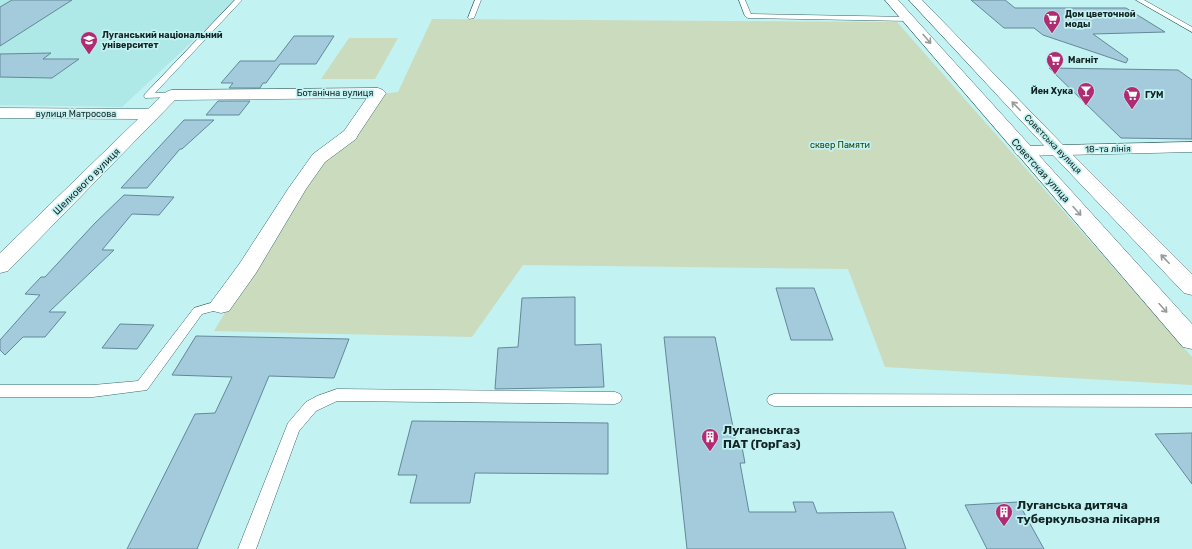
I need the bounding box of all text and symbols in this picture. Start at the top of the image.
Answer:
supermarket icon: Дом цветочной моды [1042,9,1062,34]
place label: Дом цветочной моды [1065,9,1136,29]
school or university icon: Луганський національний університет [79,30,99,55]
place label: Луганський національний університет [102,30,223,50]
one-way arrow [922,34,931,44]
supermarket icon: Магніт [1045,50,1065,75]
place label: Магніт [1068,55,1098,65]
bar icon: Йен Хука [1076,81,1096,106]
place label: Йен Хука [1031,85,1073,96]
supermarket icon: ГУМ [1122,85,1142,110]
street label: Ботанічна вулиця [297,88,373,98]
place label: ГУМ [1145,90,1163,100]
one-way arrow [1011,101,1020,111]
street label: вулиця Матросова [36,109,116,119]
street label: Совєтська вулиця [1022,112,1084,176]
street label: Советская улица [1008,136,1072,205]
park label: сквер Памяти [810,140,870,150]
street label: 18-та лінія [1085,144,1131,154]
street label: Шелкового вулиця [51,146,123,218]
one-way arrow [1072,205,1081,216]
one-way arrow [1160,254,1170,264]
one-way arrow [1159,302,1168,313]
place label: Луганськгаз ПАТ (ГорГаз) [723,423,801,451]
building icon: Луганськгаз ПАТ (ГорГаз) [700,427,720,452]
place label: Луганська дитяча туберкульозна лікарня [1017,498,1160,526]
building icon: Луганська дитяча туберкульозна лікарня [994,502,1014,527]

